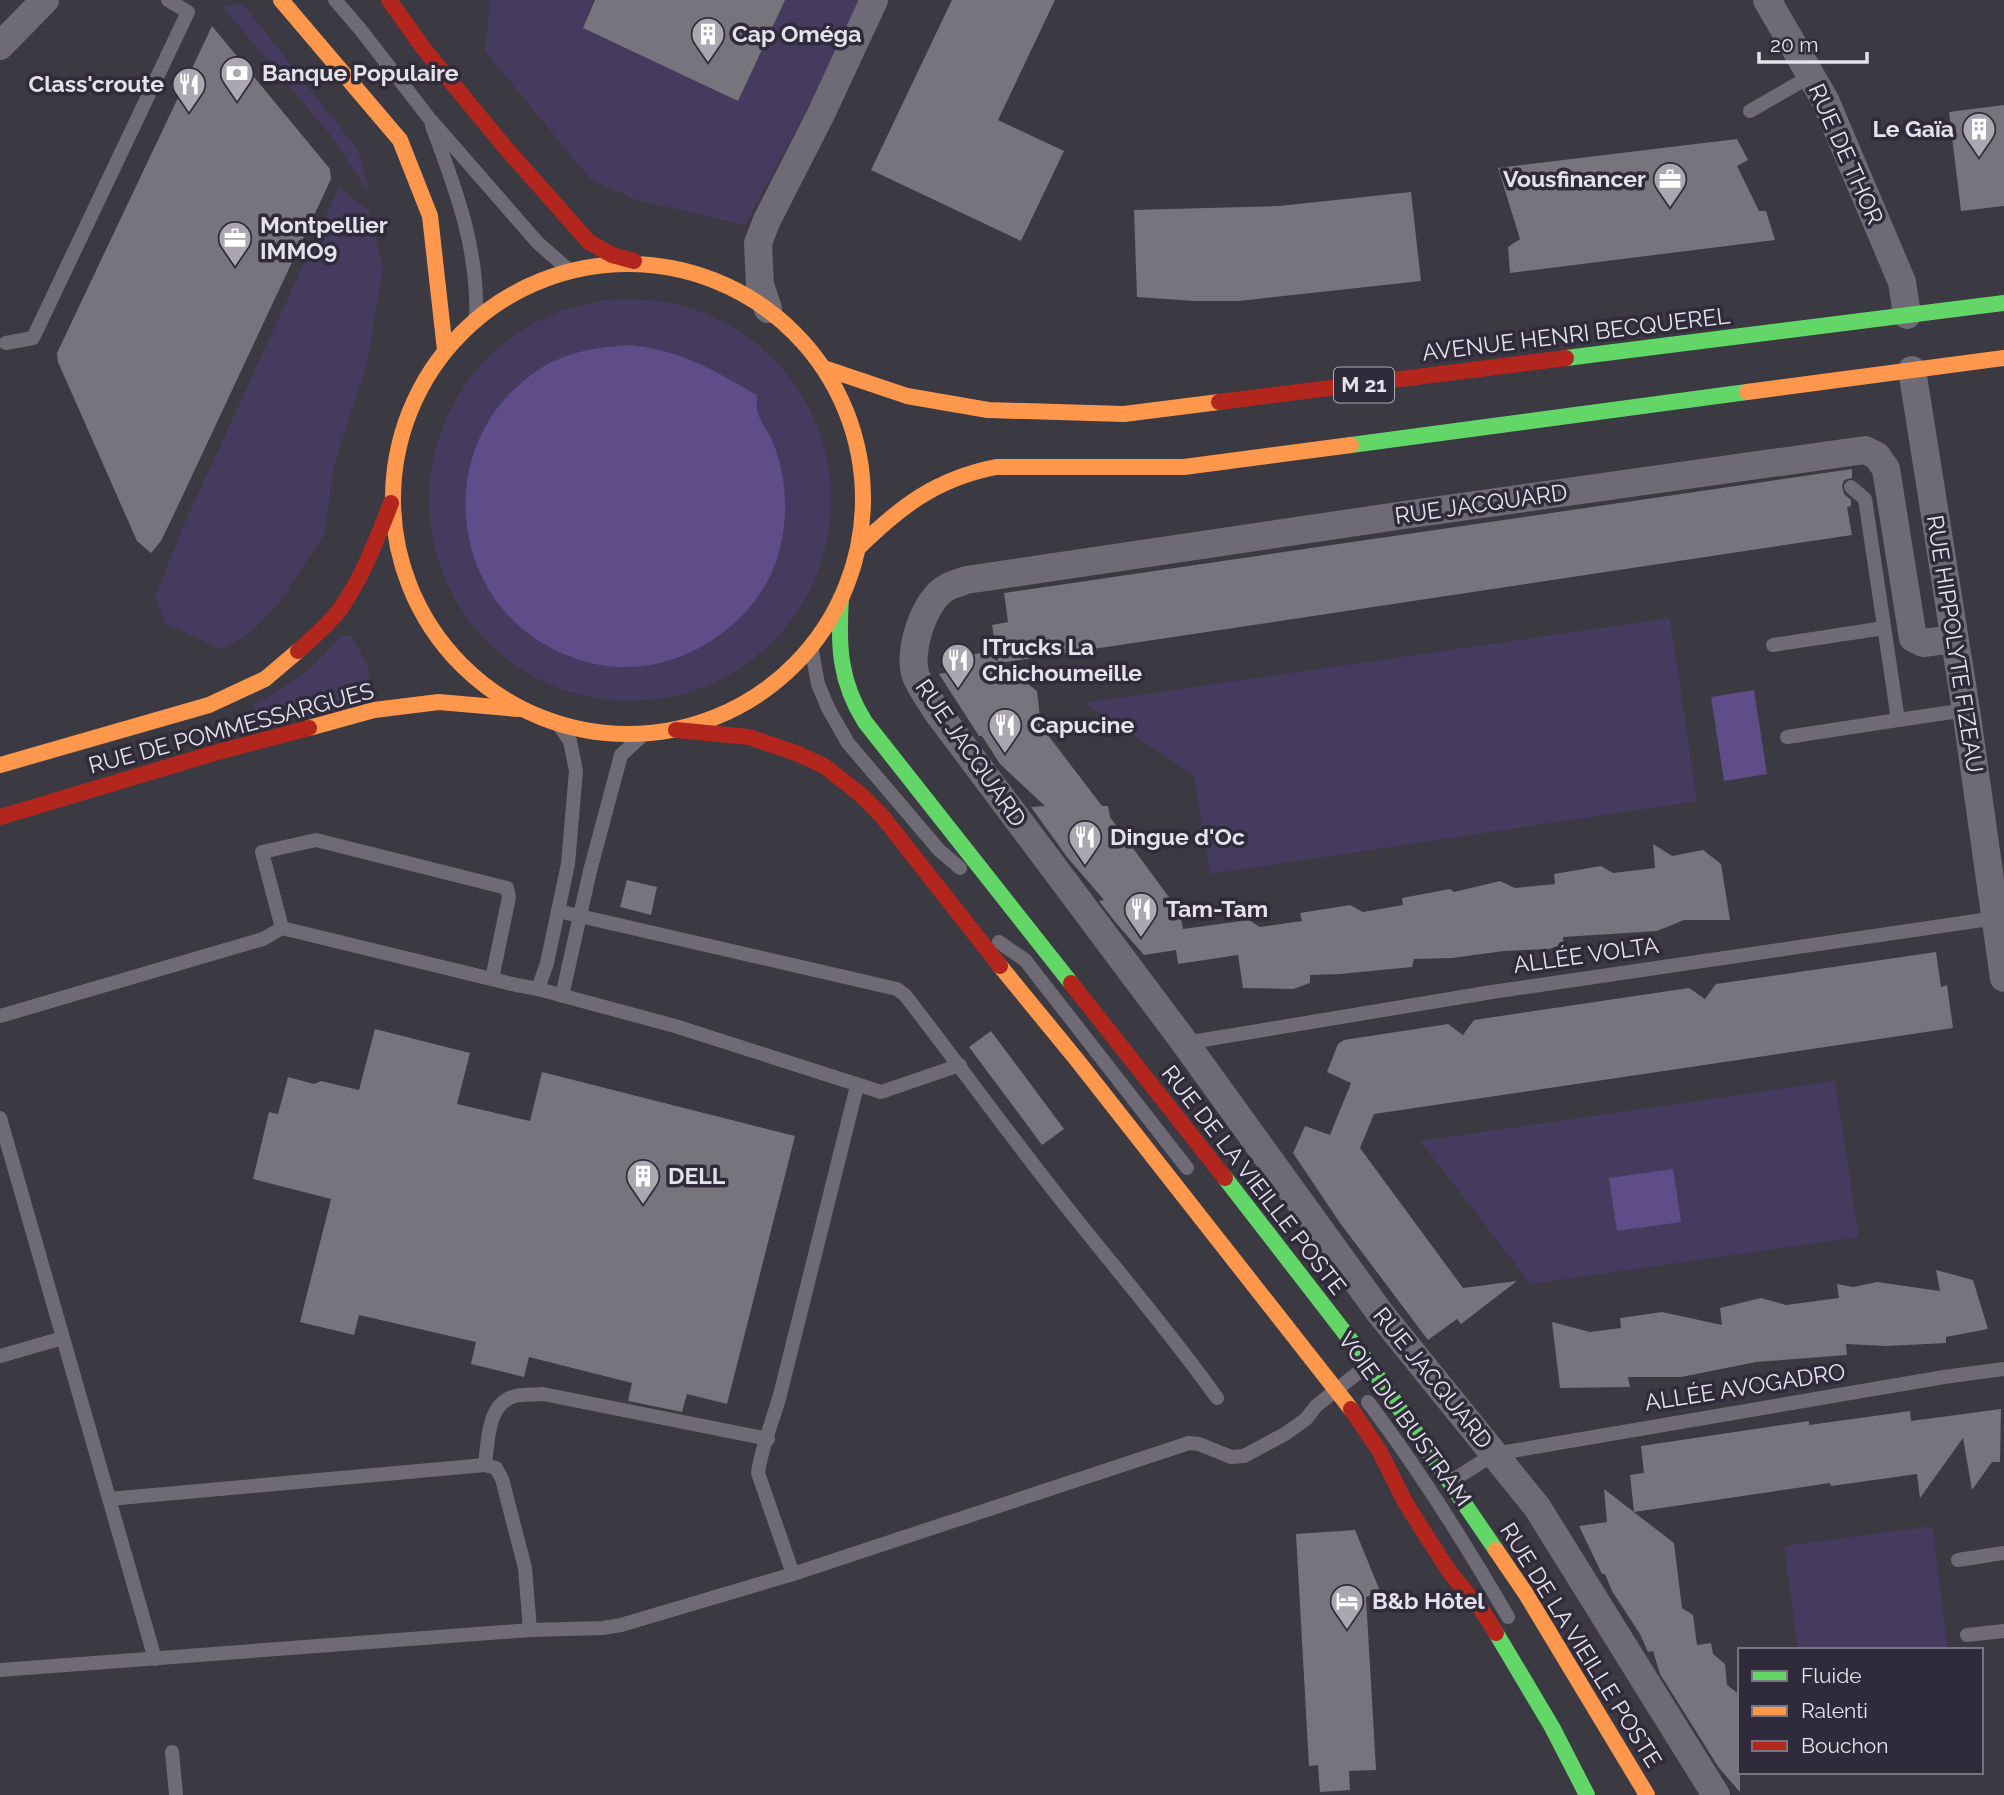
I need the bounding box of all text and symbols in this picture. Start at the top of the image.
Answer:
building icon: Cap Oméga [689,15,727,64]
place label: Cap Oméga [732,20,861,47]
scale bar [1759,21,1868,65]
text: 20 m [1770,32,1818,57]
bank icon: Banque Populaire [218,54,256,103]
place label: Banque Populaire [262,59,459,86]
restaurant icon: Class'croute [170,65,208,114]
place label: Class'croute [28,70,164,97]
street label: RUE DE THOR [1803,79,1890,228]
building icon: Le Gaïa [1960,110,1998,159]
place label: Le Gaïa [1872,115,1954,142]
office icon: Vousfinancer [1651,160,1689,209]
place label: Vousfinancer [1503,165,1646,192]
place label: Montpellier IMMO9 [260,211,388,264]
office icon: Montpellier IMMO9 [216,219,254,268]
street label: AVENUE HENRI BECQUEREL [1421,301,1732,366]
road number: M 21 [1334,368,1394,402]
street label: RUE JACQUARD [1393,478,1569,529]
street label: RUE HIPPOLYTE FIZEAU [1922,513,1989,775]
place label: ITrucks La Chichoumeille [982,633,1142,686]
restaurant icon: ITrucks La Chichoumeille [939,641,977,690]
street label: RUE JACQUARD [911,674,1032,832]
street label: RUE DE POMMESSARGUES [85,676,377,779]
restaurant icon: Capucine [986,706,1024,755]
place label: Capucine [1030,711,1135,738]
restaurant icon: Dingue d'Oc [1066,818,1104,867]
place label: Dingue d'Oc [1110,823,1245,850]
restaurant icon: Tam-Tam [1122,890,1160,939]
place label: Tam-Tam [1166,895,1268,922]
street label: ALLÉE VOLTA [1511,931,1661,978]
street label: RUE DE LA VIEILLE POSTE [1157,1060,1352,1300]
building icon: DELL [624,1157,662,1206]
place label: DELL [668,1162,726,1189]
street label: RUE JACQUARD [1368,1302,1499,1454]
street label: VOIE DU BUSTRAM [1333,1326,1478,1511]
street label: ALLÉE AVOGADRO [1643,1357,1847,1416]
street label: RUE DE LA VIEILLE POSTE [1495,1518,1668,1772]
hotel icon: B&b Hôtel [1328,1582,1366,1631]
place label: B&b Hôtel [1372,1587,1485,1614]
legend [1738,1648,1983,1774]
text: Fluide [1801,1663,1862,1688]
text: Ralenti [1801,1698,1868,1723]
text: Bouchon [1801,1733,1888,1758]

